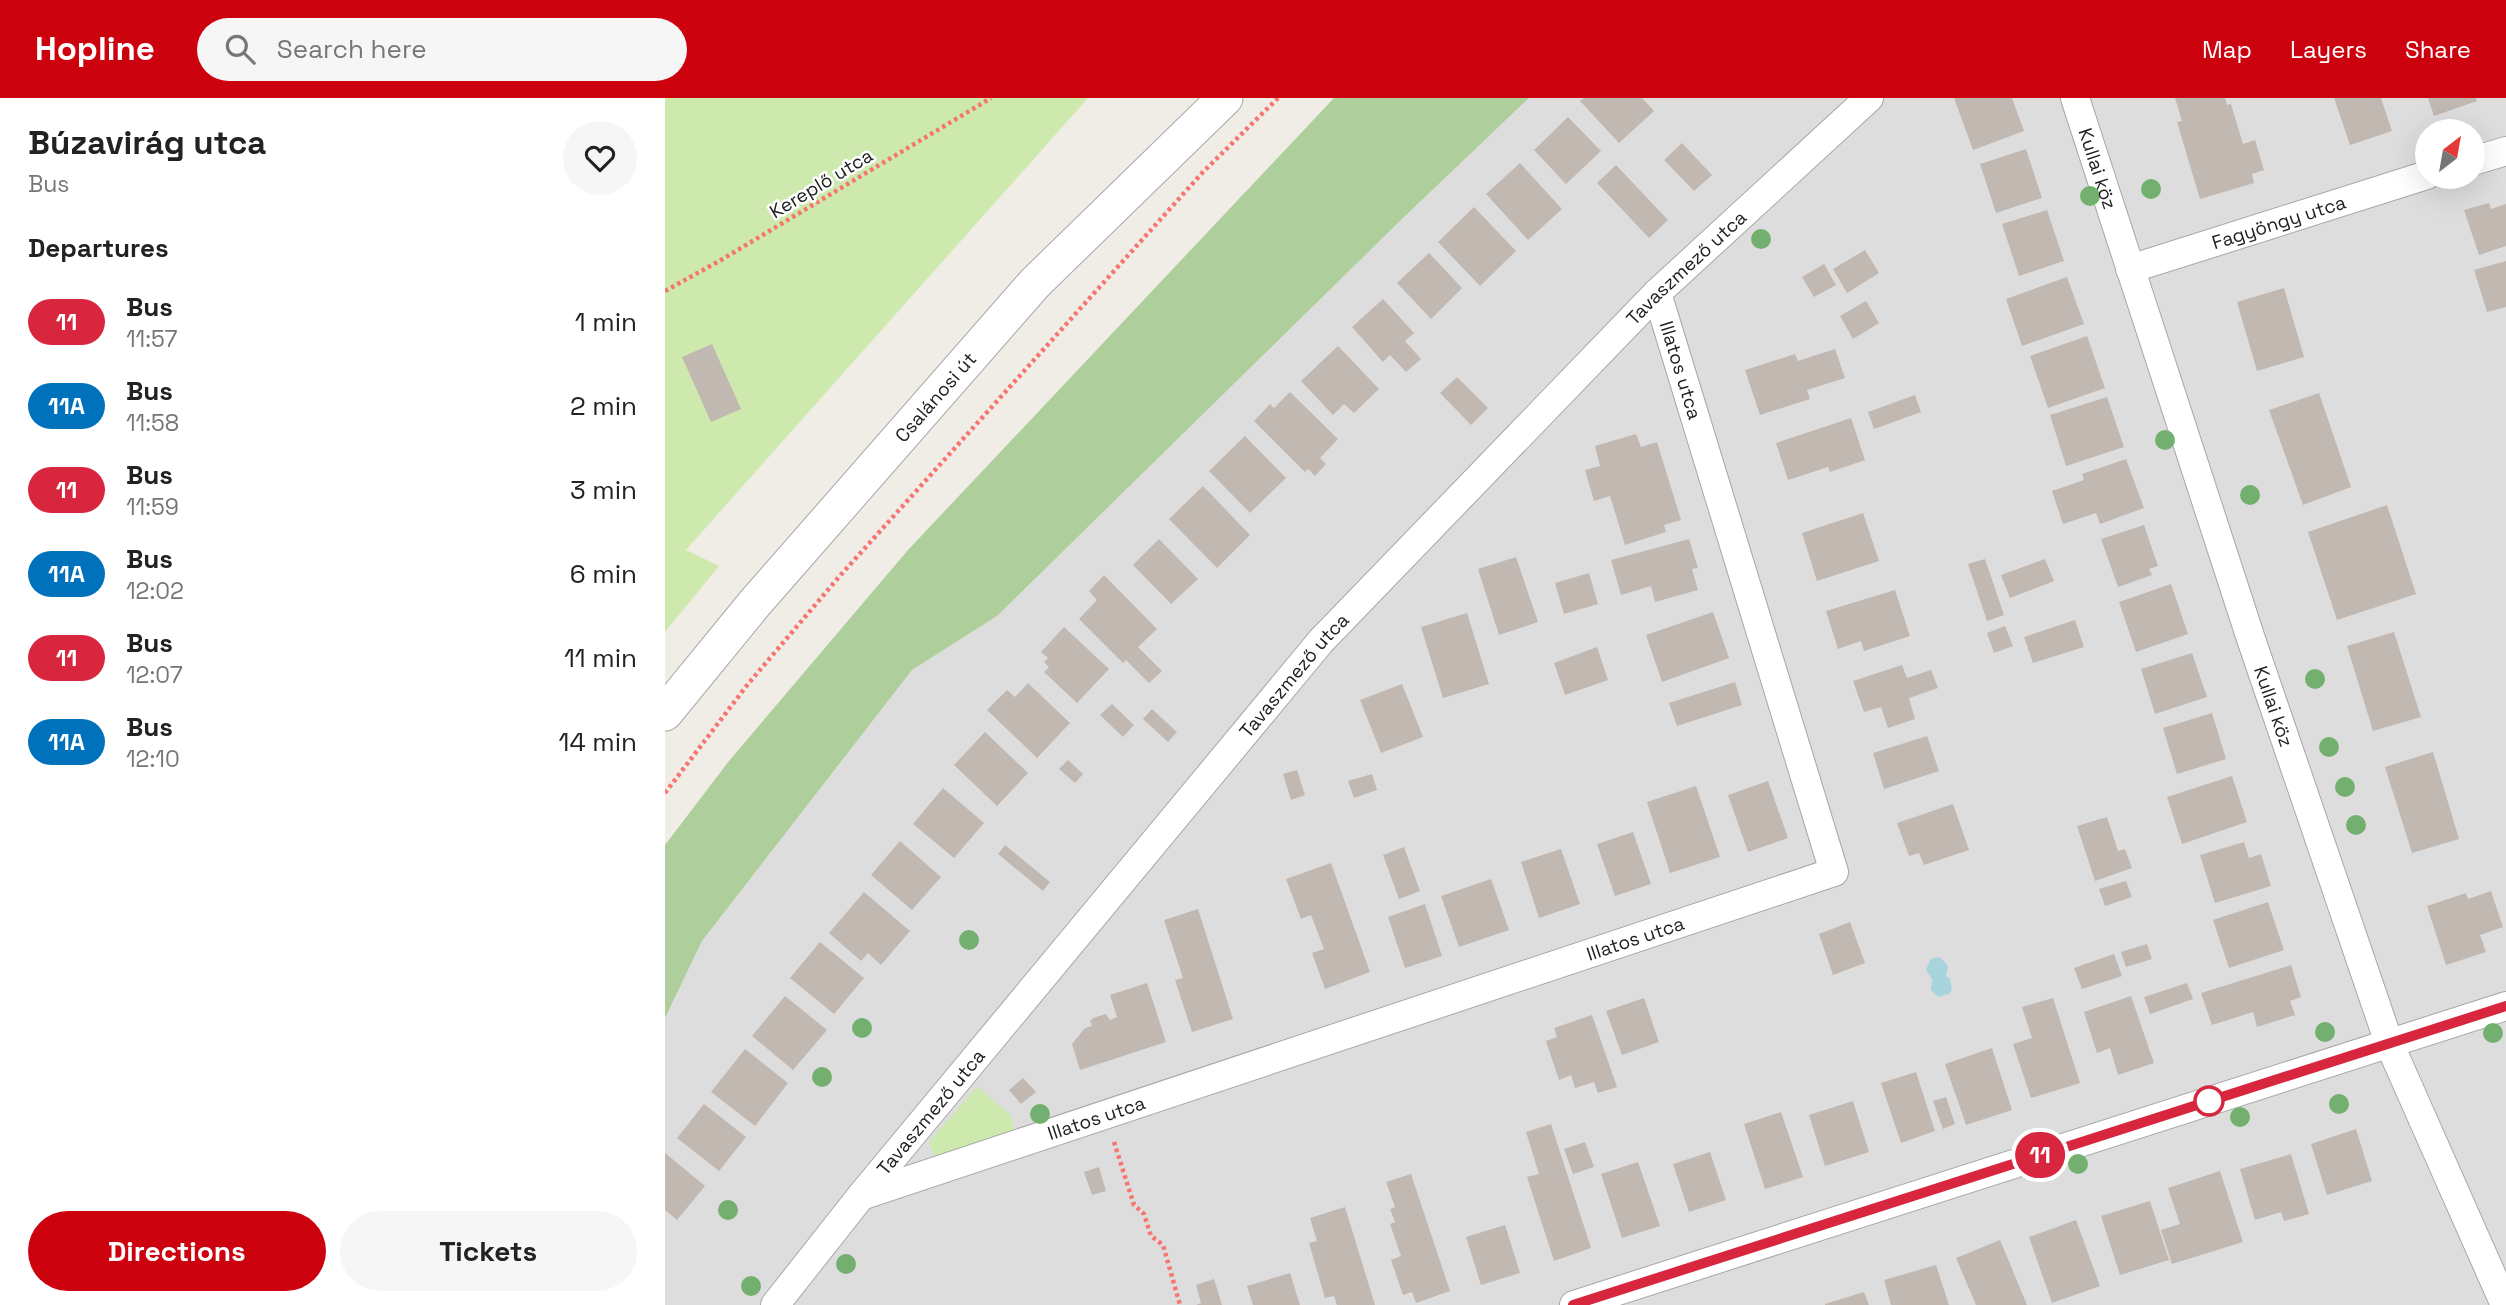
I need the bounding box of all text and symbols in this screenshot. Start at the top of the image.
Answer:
search box [197,18,687,81]
text: Hopline [35,28,155,70]
icon: search [221,30,259,68]
text: Search here [277,32,427,66]
text: Map [2202,34,2252,65]
text: Layers [2290,34,2367,65]
text: Share [2405,34,2471,65]
north arrow [2415,119,2485,189]
map controls [2415,119,2485,189]
button: heart [563,121,637,195]
text: Búzavirág utca [28,122,266,164]
street label: Kullai köz [2073,125,2122,212]
street label: Kereplő utca [765,143,878,224]
text: Bus [28,169,69,199]
street label: Fagyöngy utca [2209,189,2349,255]
street label: Tavaszmező utca [1621,205,1752,331]
text: Departures [28,231,169,265]
text: Bus [126,290,173,324]
text: 1 min [575,305,637,339]
text: 11 [56,306,77,337]
street label: Illatos utca [1654,318,1707,422]
text: 11:57 [126,324,178,354]
street label: Csalánosi út [889,347,982,448]
text: Bus [126,374,173,408]
text: 2 min [570,389,637,423]
text: 11A [48,390,85,421]
text: 11:58 [126,408,179,438]
text: Bus [126,458,173,492]
text: 3 min [570,473,637,507]
text: 11 [56,474,77,505]
text: 11:59 [126,492,179,522]
text: Bus [126,542,173,576]
text: 6 min [570,557,637,591]
text: 11A [48,558,85,589]
text: 12:02 [126,576,184,606]
street label: Tavaszmező utca [1234,608,1354,743]
text: Bus [126,626,173,660]
text: 11 min [564,641,637,675]
text: 11 [56,642,77,673]
text: 12:07 [126,660,183,690]
street label: Kullai köz [2248,663,2299,750]
text: Bus [126,710,173,744]
text: 14 min [559,725,637,759]
text: 11A [48,726,85,757]
text: 12:10 [126,744,180,774]
street label: Illatos utca [1583,911,1688,967]
street label: Tavaszmező utca [871,1044,991,1180]
unlabelled marker [2194,1086,2224,1116]
street label: Illatos utca [1044,1090,1149,1146]
line badge: 11 [2009,1132,2071,1178]
text: 11 [2029,1139,2051,1170]
button: Directions [28,1211,326,1291]
button: Tickets [340,1211,637,1291]

